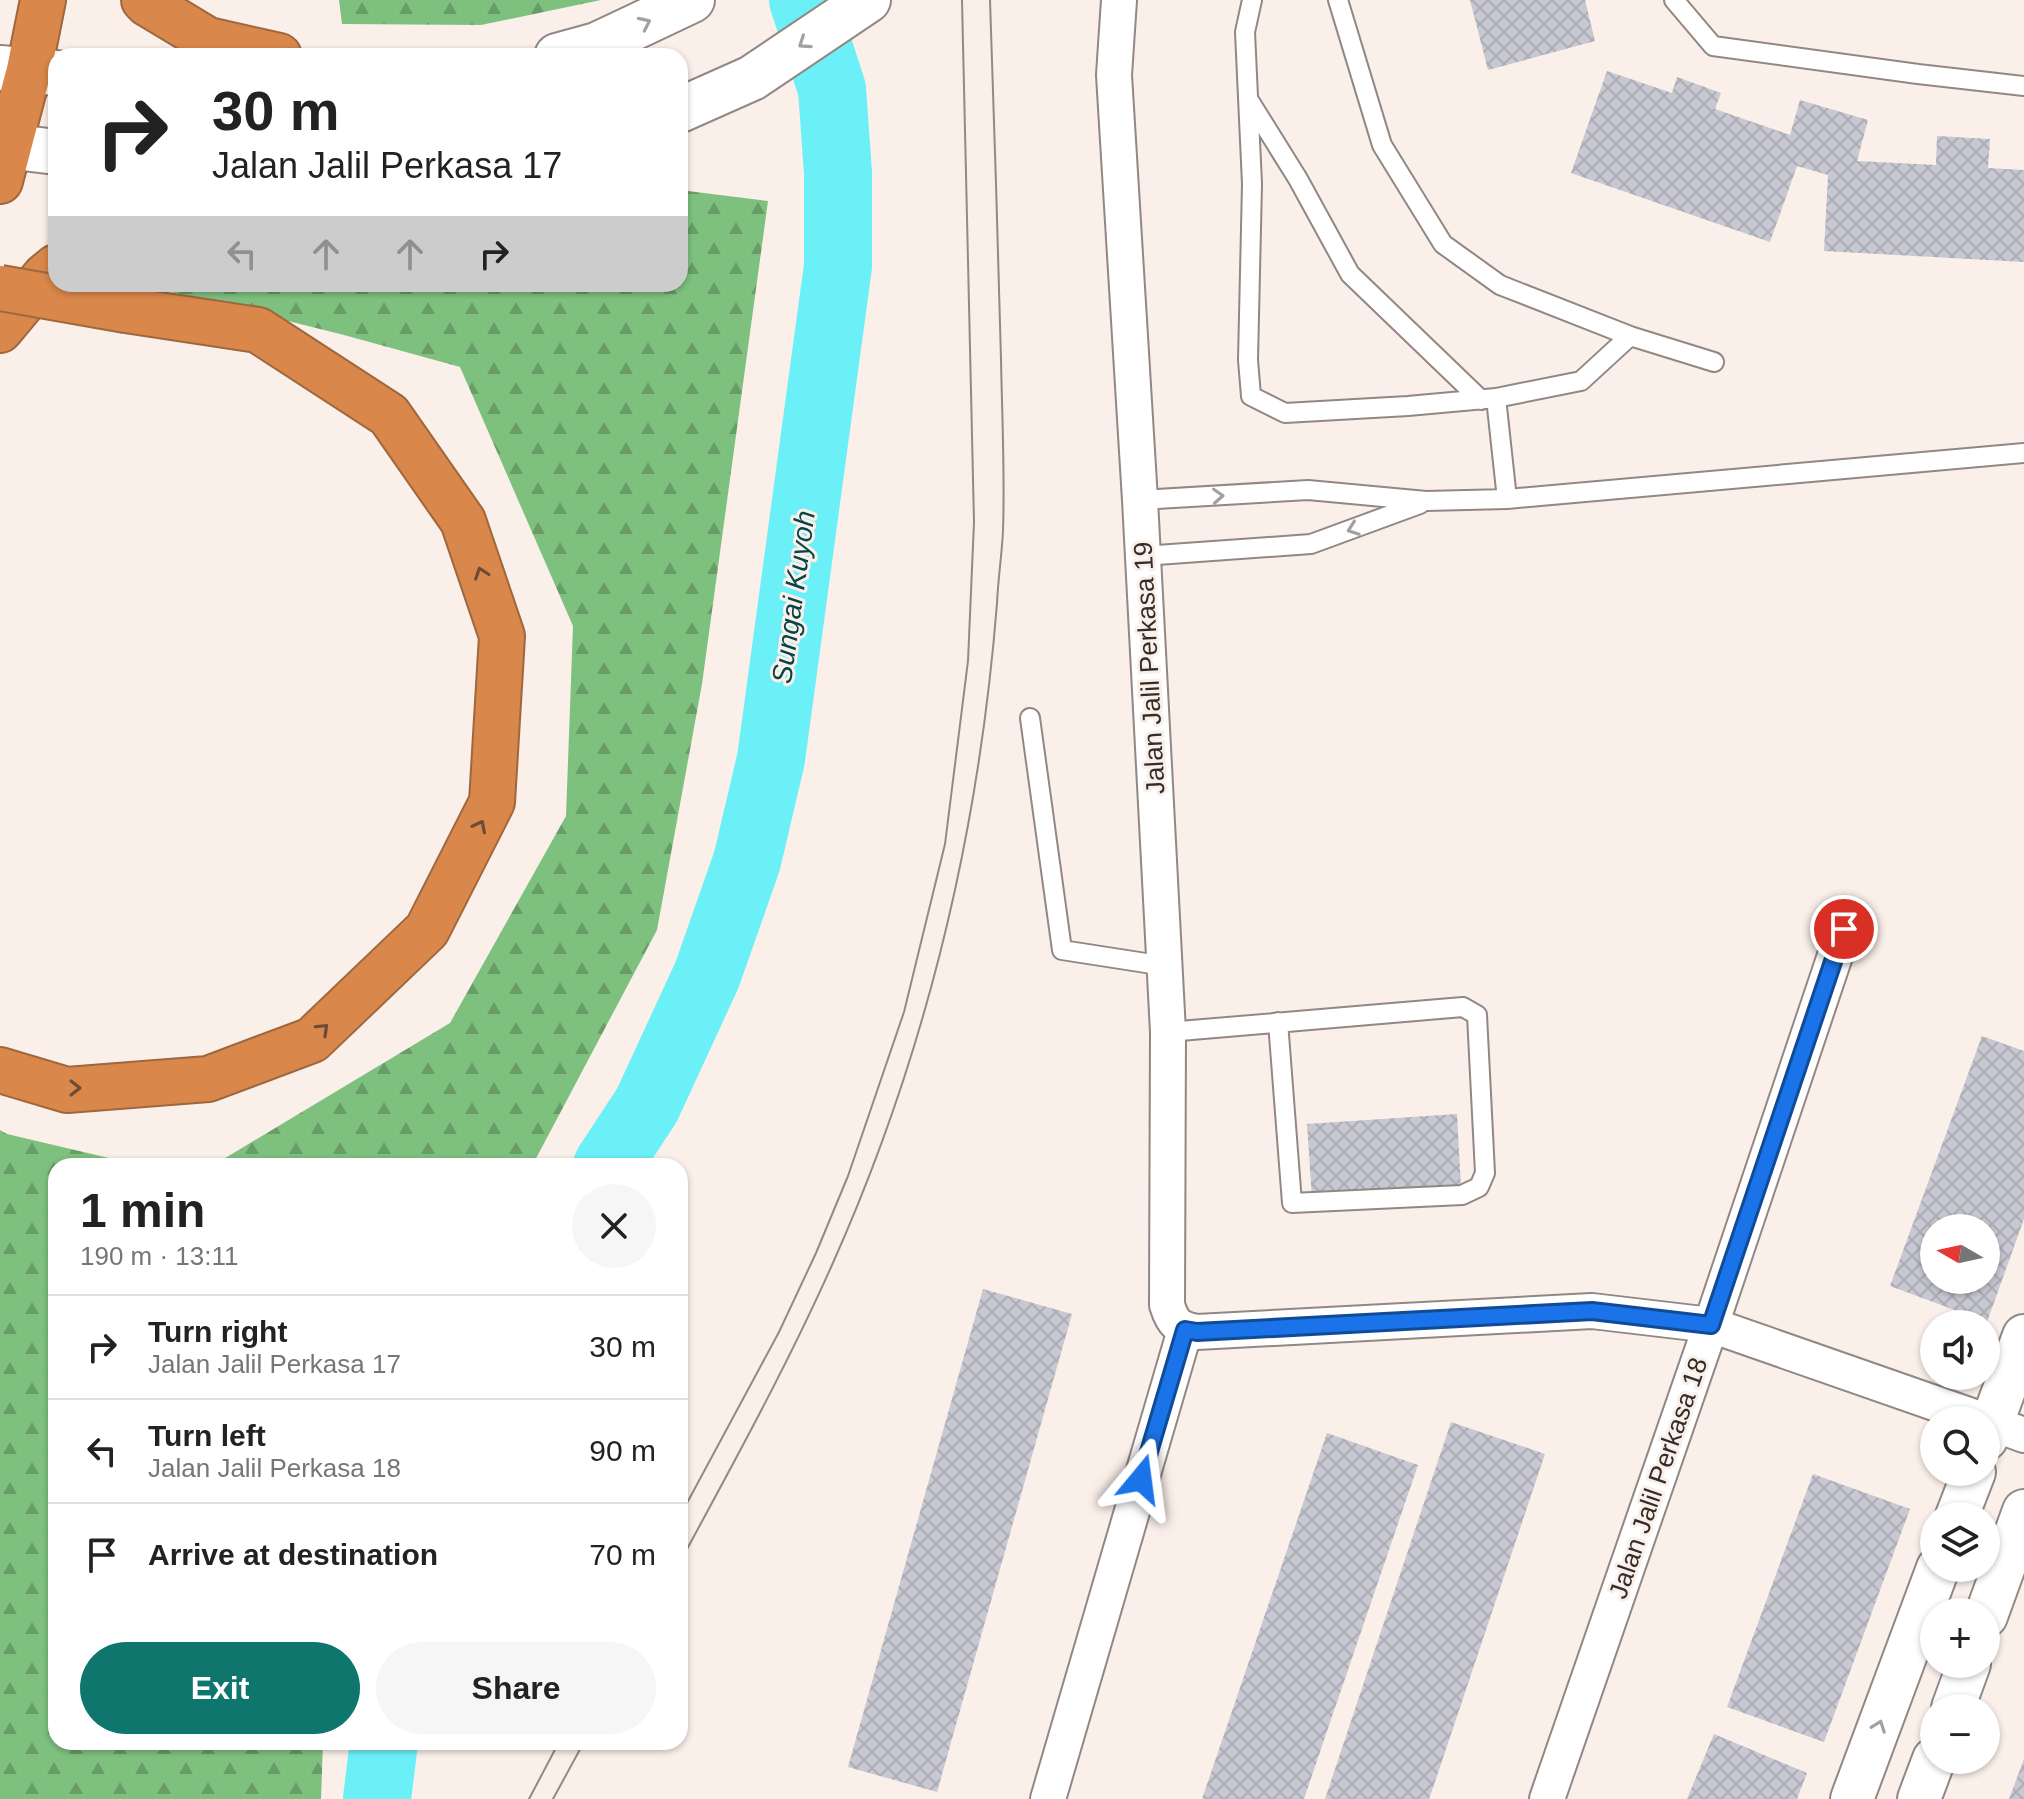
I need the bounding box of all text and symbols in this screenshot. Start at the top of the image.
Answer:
one-way arrow [636,17,651,33]
one-way arrow [798,34,812,49]
text: 30 m [212,79,340,142]
icon: right [80,80,184,184]
text: Jalan Jalil Perkasa 17 [212,145,562,186]
icon: left [220,232,264,276]
icon: ahead [304,232,348,276]
icon: ahead [388,232,432,276]
icon: right [472,232,516,276]
one-way arrow [1212,487,1225,504]
water label: Sungai Kuyoh [766,509,821,686]
one-way arrow [1347,519,1361,536]
street label: Jalan Jalil Perkasa 19 [1127,541,1171,795]
one-way arrow [474,567,490,581]
one-way arrow [470,820,485,835]
pin [1810,895,1878,963]
icon: arrive [1822,907,1866,951]
one-way arrow [314,1024,328,1039]
one-way arrow [69,1079,82,1097]
text: 1 min [80,1184,205,1237]
button: close [572,1184,656,1268]
north arrow [1920,1214,2000,1294]
map controls [1920,1214,2000,1774]
text: 190 m · 13:11 [80,1241,239,1271]
button: sound [1920,1310,2000,1390]
text: Turn right [148,1315,287,1348]
icon: right [80,1325,124,1369]
text: 30 m [589,1330,656,1363]
text: Jalan Jalil Perkasa 17 [148,1349,401,1379]
street label: Jalan Jalil Perkasa 18 [1603,1354,1713,1602]
button: search [1920,1406,2000,1486]
text: Turn left [148,1419,266,1452]
icon: left [80,1429,124,1473]
text: 90 m [589,1434,656,1467]
position arrow [1099,1437,1183,1521]
text: Jalan Jalil Perkasa 18 [148,1453,401,1483]
button: layers [1920,1502,2000,1582]
icon: arrive [80,1533,124,1577]
text: Arrive at destination [148,1538,438,1571]
text: 70 m [589,1538,656,1571]
button: + [1920,1598,2000,1678]
button: Exit [80,1642,360,1734]
button: Share [376,1642,656,1734]
button: − [1920,1694,2000,1774]
one-way arrow [1869,1720,1886,1734]

